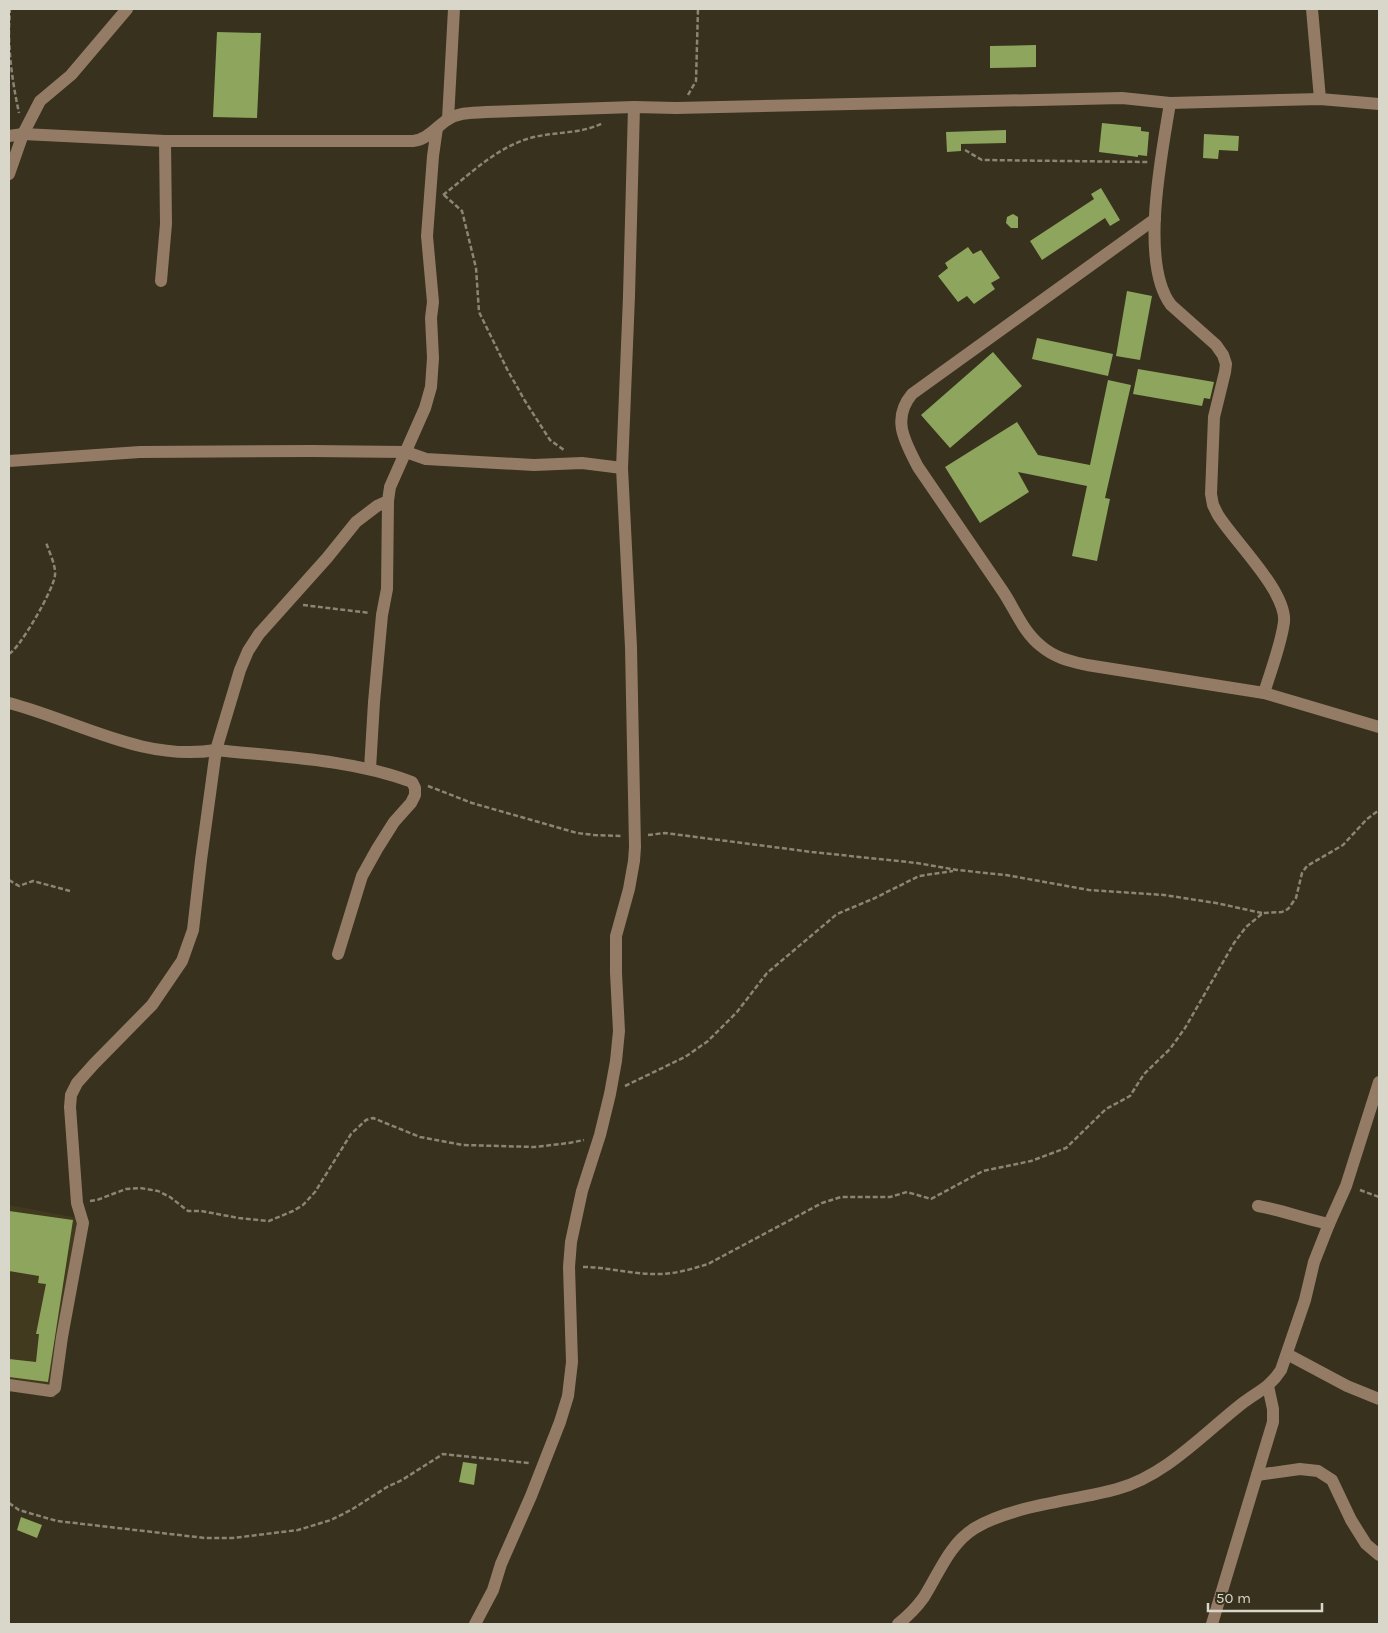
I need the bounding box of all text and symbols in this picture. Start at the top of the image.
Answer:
scale bar [1208,1580,1322,1612]
text: 50 m [1216,1589,1251,1607]

